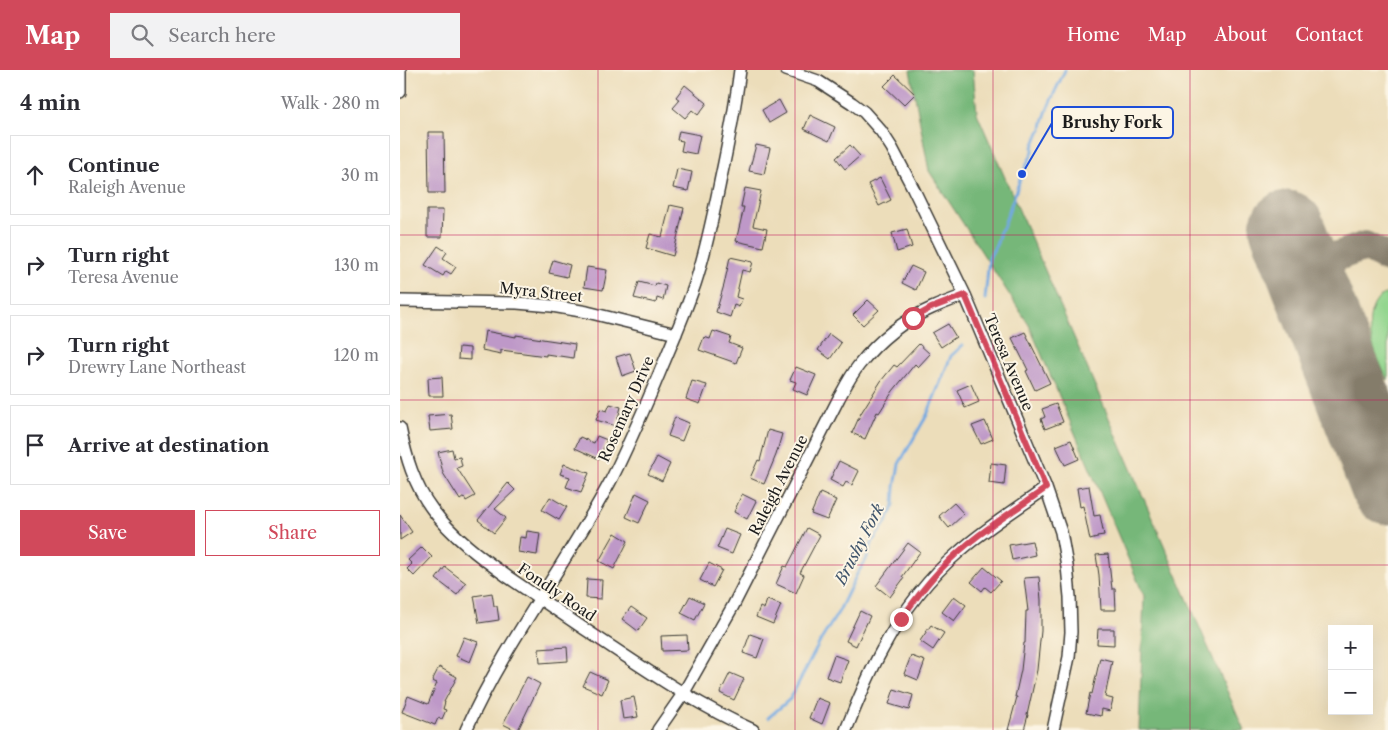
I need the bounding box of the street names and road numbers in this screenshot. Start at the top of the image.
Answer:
street label: Myra Street [498,278,584,306]
street label: Teresa Avenue [980,311,1038,413]
street label: Rosemary Drive [594,353,658,465]
street label: Raleigh Avenue [744,432,812,538]
street label: Fondly Road [514,559,600,625]

